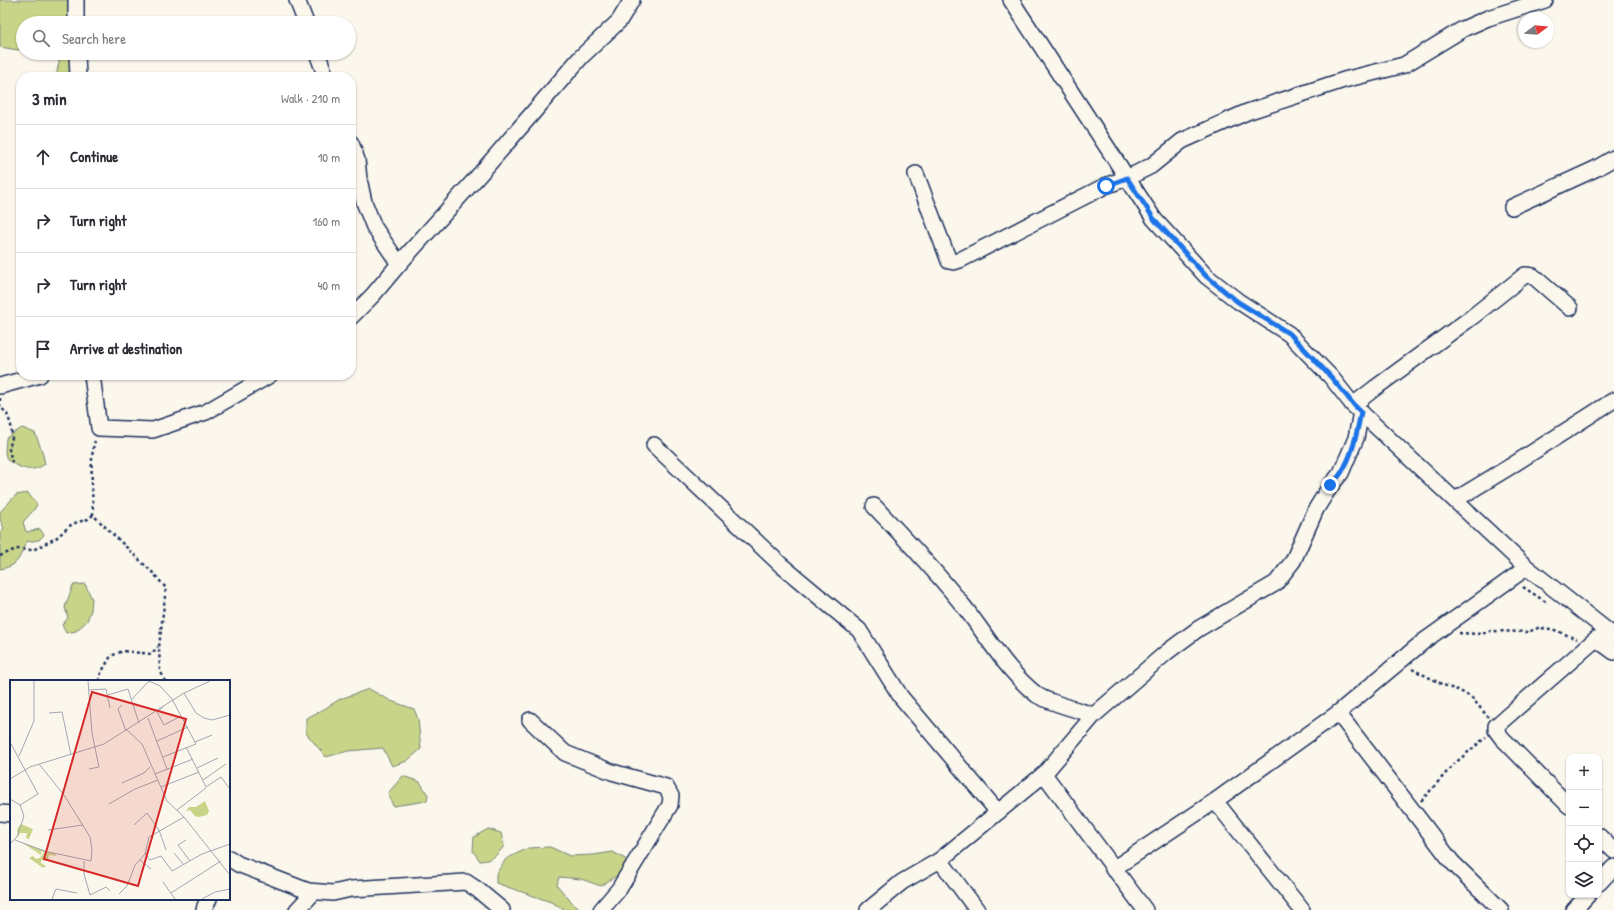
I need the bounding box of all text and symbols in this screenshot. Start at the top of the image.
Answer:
north arrow [1518,12,1554,48]
search box [16,16,356,60]
icon: search [30,27,52,49]
text: Search here [62,28,126,49]
text: 3 min [32,87,67,110]
text: Walk · 210 m [281,89,340,107]
icon: ahead [32,146,54,168]
text: Continue [70,146,118,167]
text: 10 m [318,148,340,166]
route start [1097,177,1115,195]
icon: right [32,210,54,232]
text: Turn right [70,210,126,231]
text: 160 m [312,212,340,230]
icon: right [32,274,54,296]
text: Turn right [70,274,126,295]
text: 40 m [317,276,340,294]
icon: arrive [32,338,54,360]
text: Arrive at destination [70,338,182,359]
route end [1321,476,1339,494]
inset map [10,680,230,900]
map controls [1566,754,1602,898]
button: + [1566,754,1602,790]
button: − [1566,790,1602,826]
button: locate [1566,826,1602,862]
button: layers [1566,862,1602,898]

